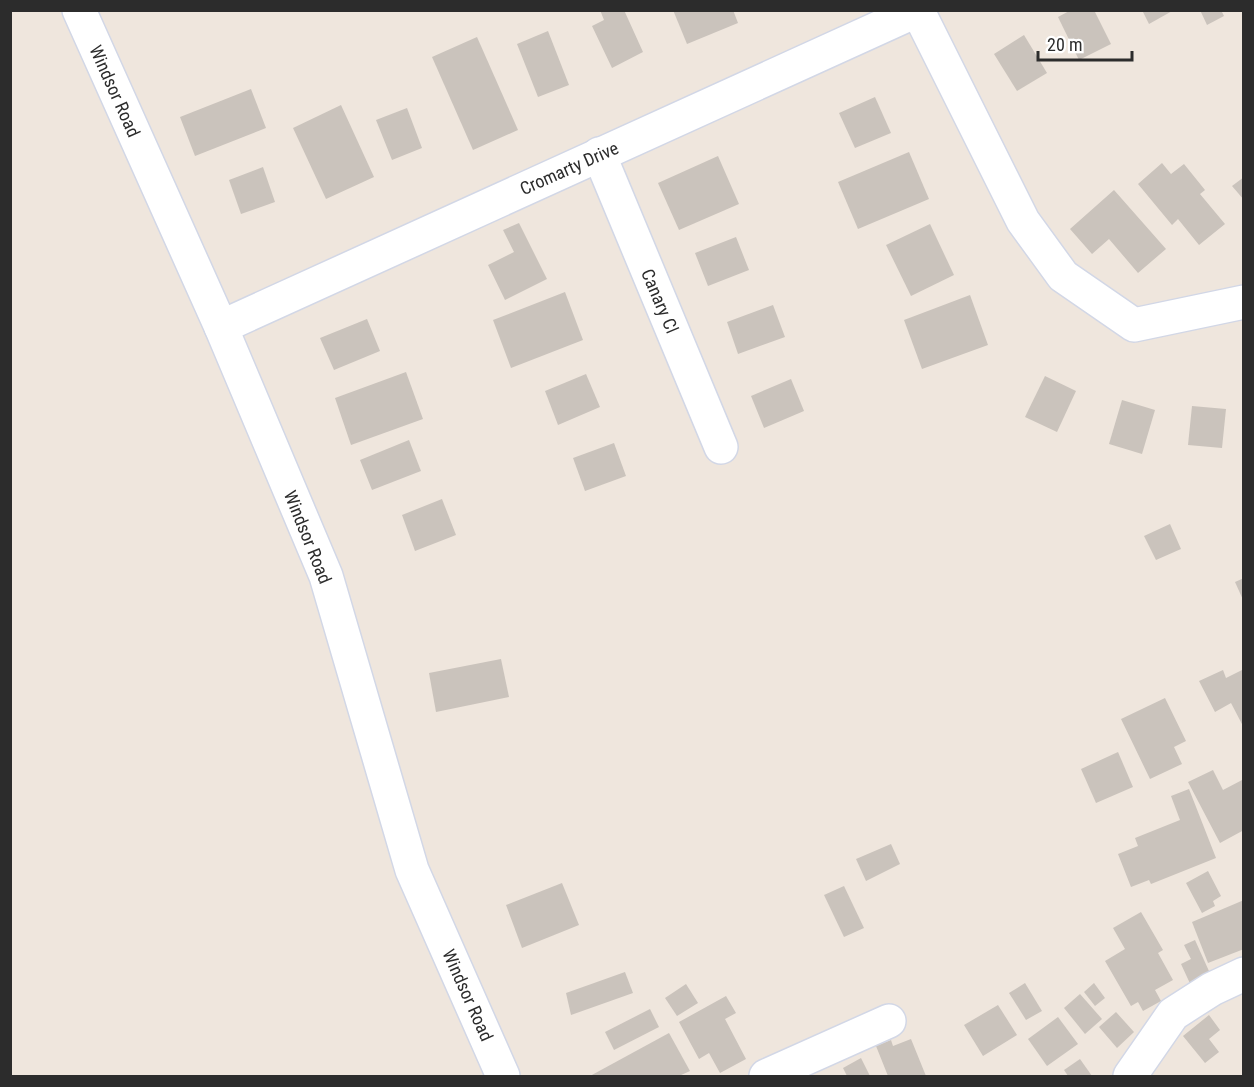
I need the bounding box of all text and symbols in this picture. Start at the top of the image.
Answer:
scale bar [1038,24,1132,62]
text: 20 m [1047,34,1082,55]
street label: Windsor Road [85,42,145,140]
street label: Cromarty Drive [517,137,621,199]
street label: Canary Cl [637,266,683,336]
street label: Windsor Road [280,487,336,587]
street label: Windsor Road [438,946,498,1044]

